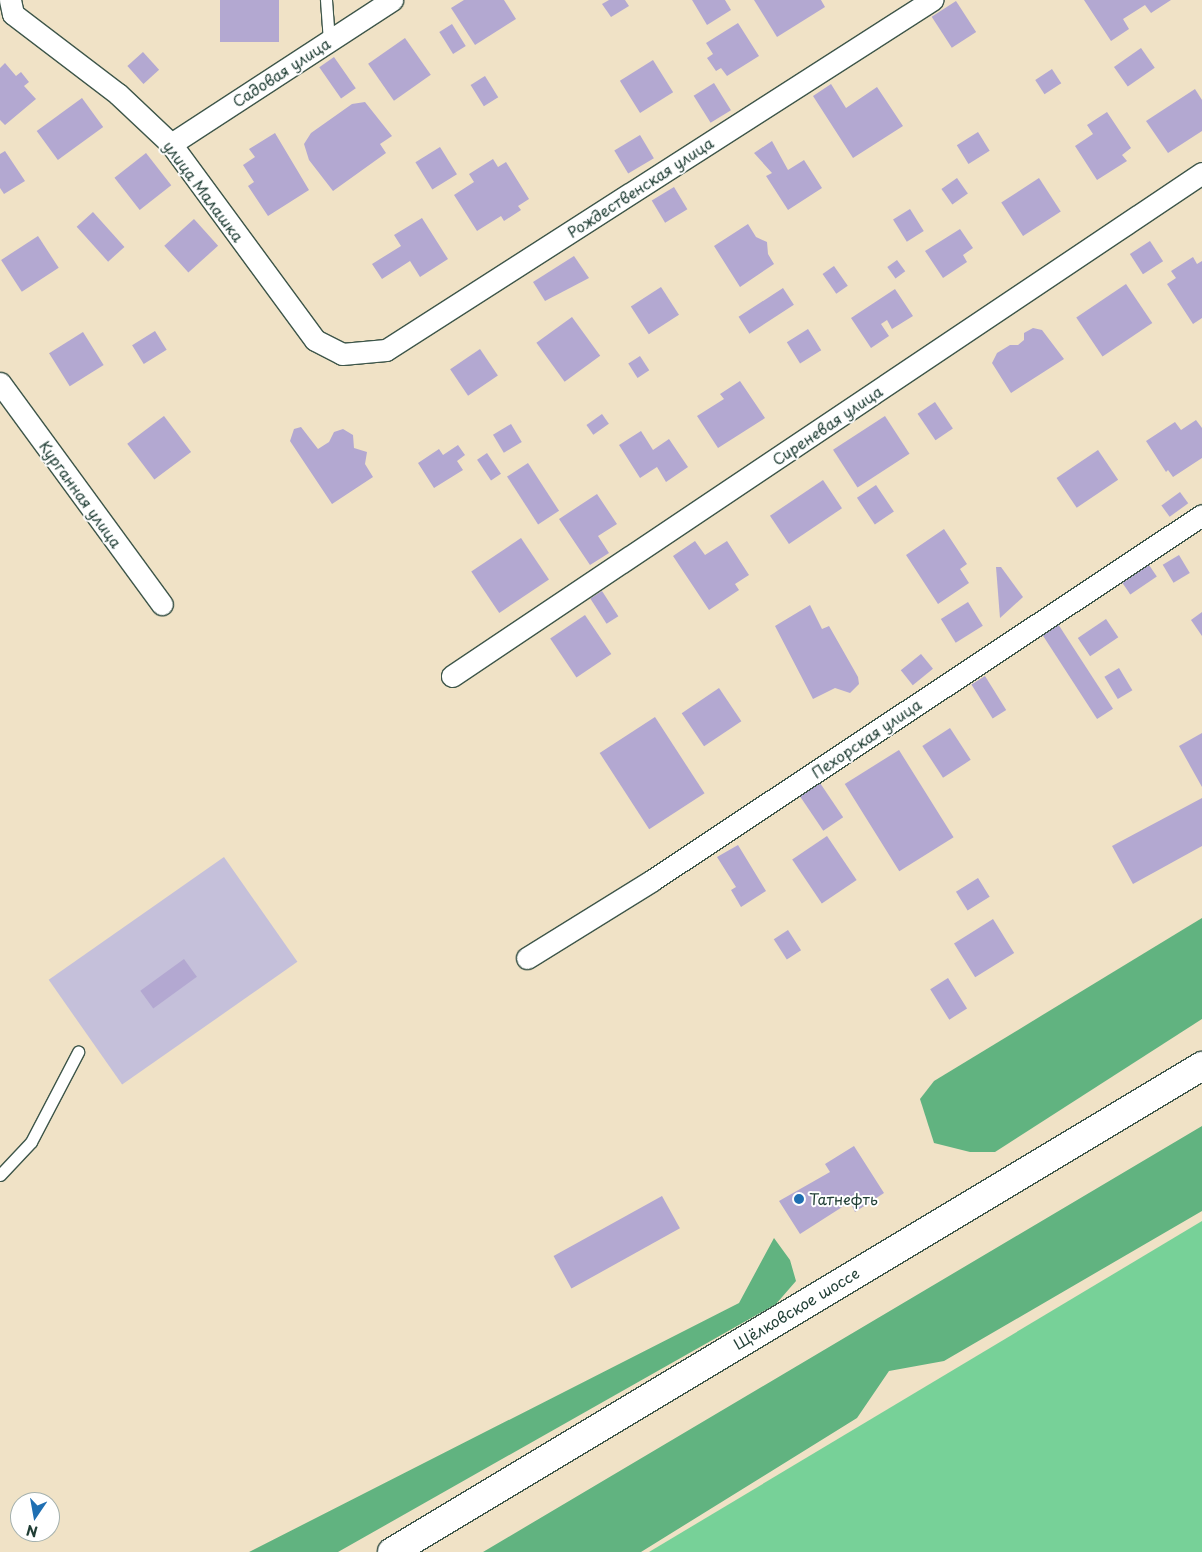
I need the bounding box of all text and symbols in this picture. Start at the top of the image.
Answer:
street label: Садовая улица [229,34,333,110]
street label: Рождественская улица [563,133,717,241]
street label: улица Малашка [160,137,248,245]
street label: Сиреневая улица [768,381,886,469]
street label: Курганная улица [36,437,126,551]
street label: Пехорская улица [807,694,925,782]
place label: Татнефть [809,1190,878,1208]
marker: Татнефть [793,1193,805,1205]
street label: Щёлковское шоссе [730,1263,862,1353]
north arrow [10,1492,60,1542]
text: N [24,1520,40,1543]

